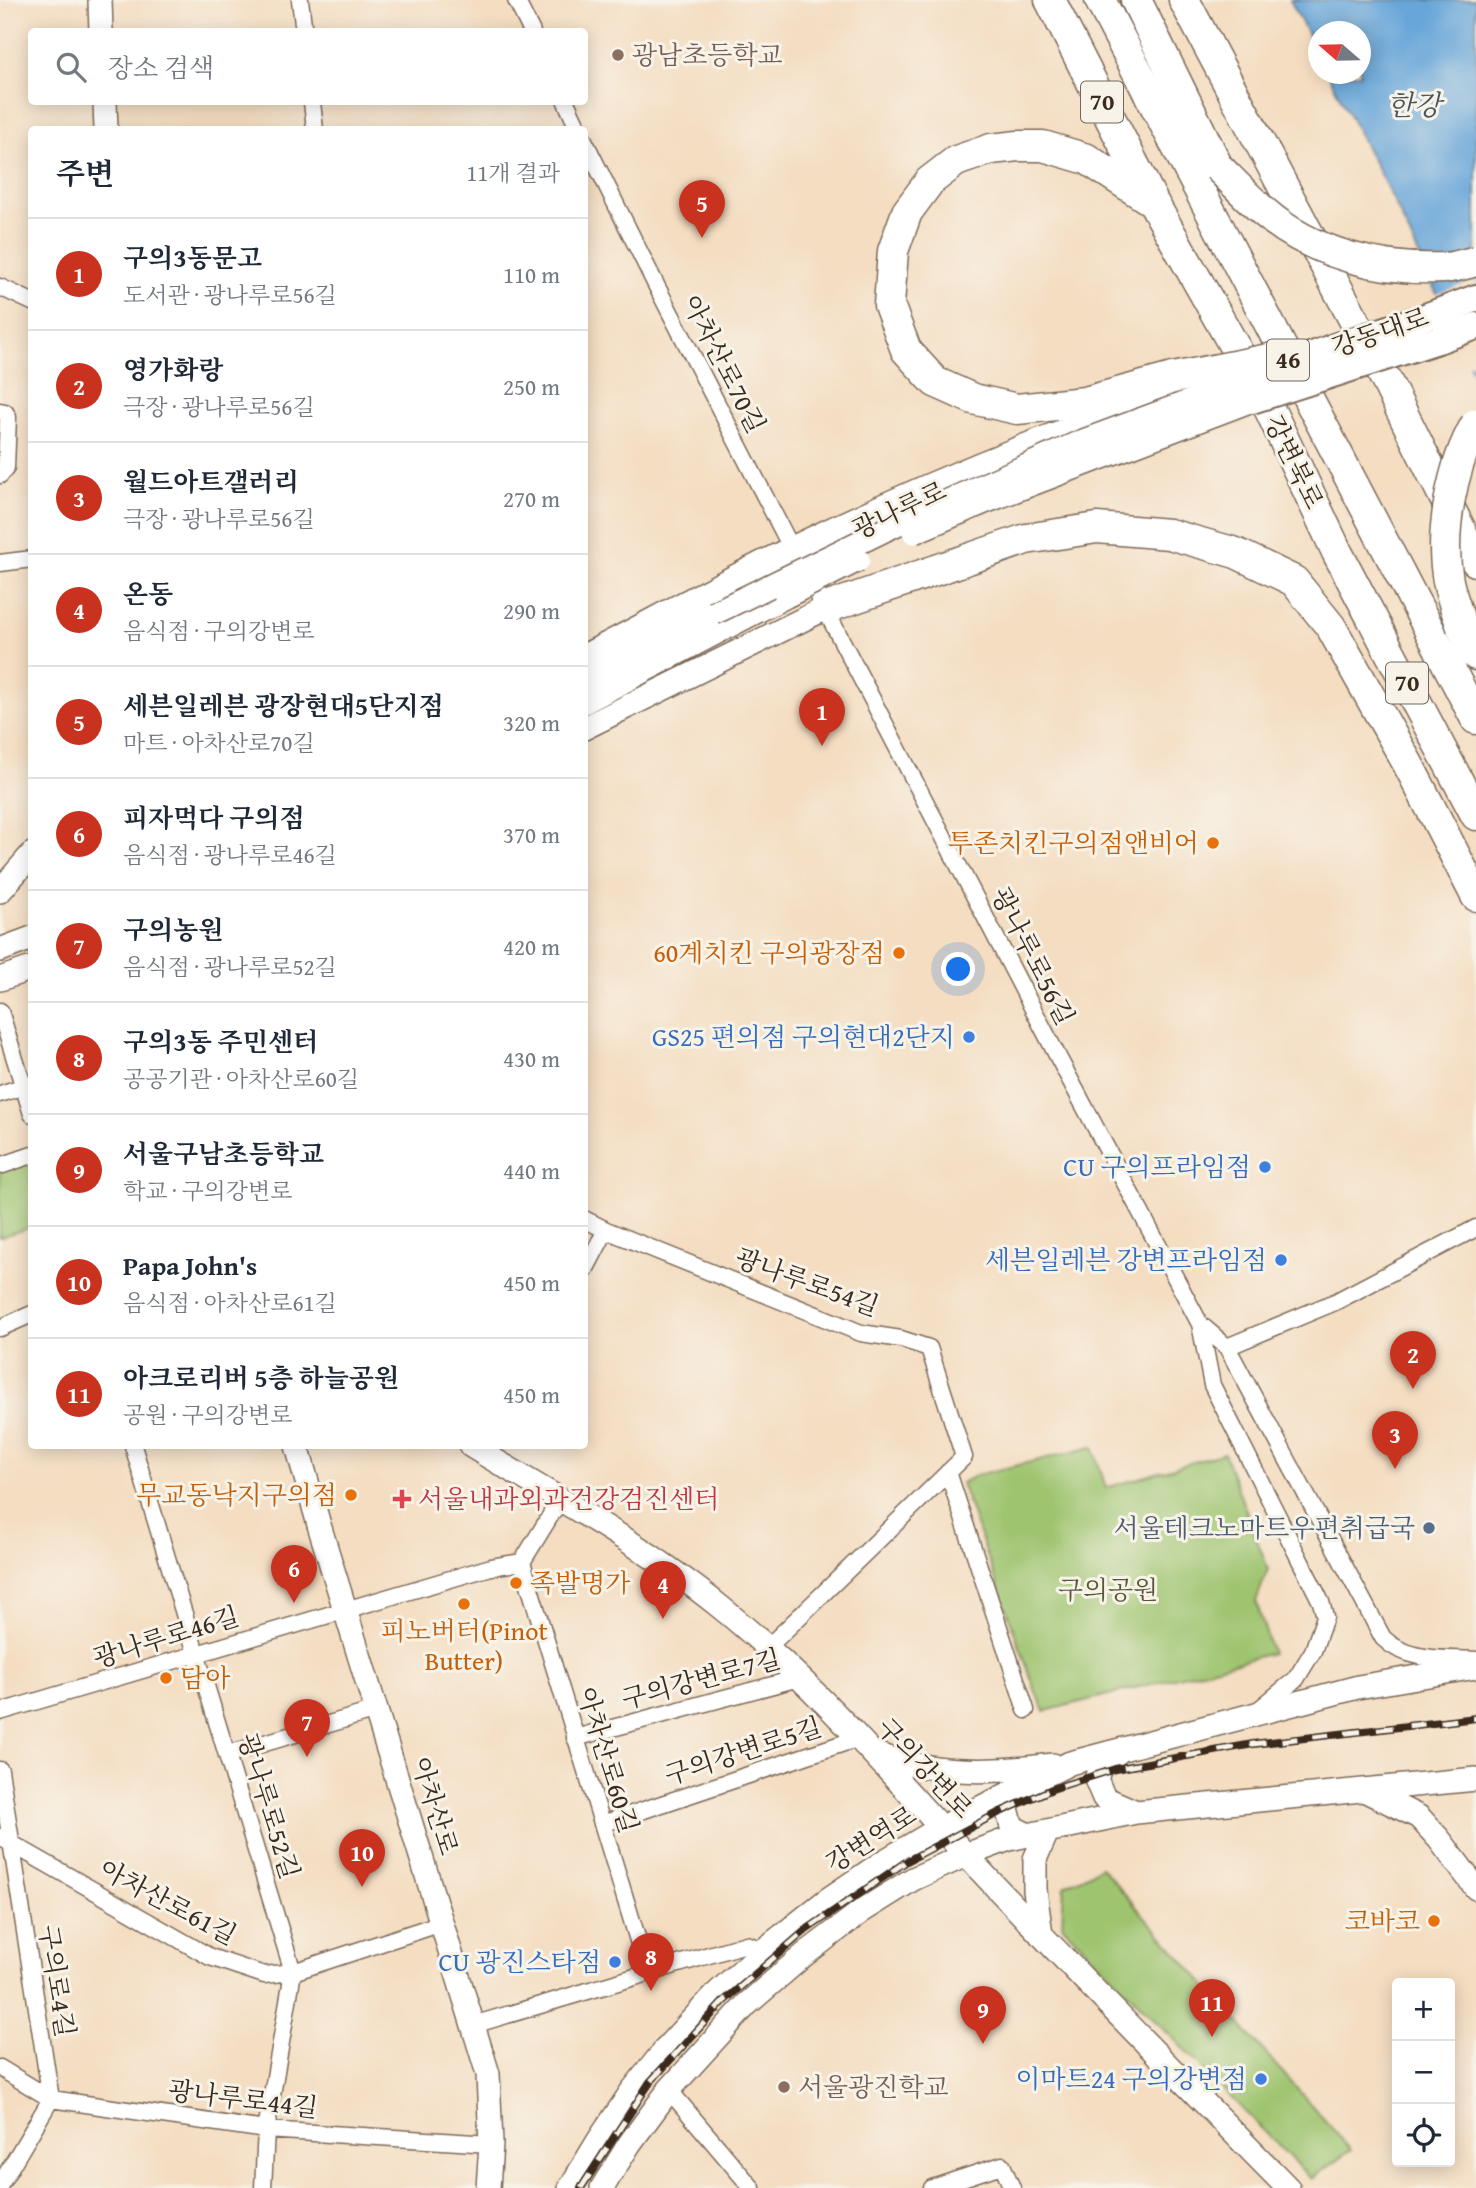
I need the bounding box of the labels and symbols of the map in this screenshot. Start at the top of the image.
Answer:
north arrow [1308,21,1371,84]
place label: 광남초등학교 [632,35,783,74]
marker: 광남초등학교 [610,47,626,63]
road number: 70 [1081,82,1123,122]
water label: 한강 [1387,84,1445,125]
pin: 5 [679,180,725,238]
street label: 아차산로70길 [673,288,776,440]
street label: 강동대로 [1326,297,1434,366]
road number: 46 [1267,340,1309,380]
street label: 강변북로 [1255,408,1334,515]
street label: 광나루로 [845,471,953,548]
road number: 70 [1386,662,1428,704]
pin: 1 [799,688,845,746]
place label: 투존치킨구의점앤비어 [948,823,1199,862]
marker: 투존치킨구의점앤비어 [1205,835,1221,851]
street label: 광나루로56길 [982,880,1085,1032]
place label: 60계치킨 구의광장점 [653,933,885,972]
marker: 60계치킨 구의광장점 [891,945,907,961]
your location [941,952,975,986]
place label: GS25 편의점 구의현대2단지 [652,1017,955,1056]
marker: GS25 편의점 구의현대2단지 [961,1029,977,1045]
place label: CU 구의프라임점 [1063,1147,1251,1186]
marker: CU 구의프라임점 [1257,1159,1273,1175]
street label: 광나루로54길 [730,1237,885,1326]
place label: 세븐일레븐 강변프라임점 [985,1240,1267,1279]
marker: 세븐일레븐 강변프라임점 [1273,1252,1289,1268]
pin: 2 [1390,1331,1436,1389]
pin: 3 [1372,1411,1418,1469]
place label: 무교동낙지구의점 [136,1475,337,1514]
place label: 서울내과외과건강검진센터 [418,1479,719,1518]
marker: 무교동낙지구의점 [343,1487,359,1503]
marker: 서울내과외과건강검진센터 [392,1489,412,1509]
place label: 서울테크노마트우편취급국 [1114,1508,1415,1547]
marker: 서울테크노마트우편취급국 [1421,1520,1437,1536]
pin: 6 [271,1545,317,1603]
pin: 4 [640,1561,686,1619]
place label: 족발명가 [530,1563,630,1602]
park label: 구의공원 [1058,1570,1158,1609]
marker: 족발명가 [508,1575,524,1591]
street label: 광나루로46길 [88,1596,244,1677]
marker: 피노버터(Pinot Butter) [456,1596,472,1612]
place label: 피노버터(Pinot Butter) [380,1611,548,1680]
street label: 구의강변로7길 [617,1639,785,1718]
place label: 담아 [180,1658,231,1697]
marker: 담아 [158,1670,174,1686]
street label: 아차산로60길 [568,1682,649,1838]
pin: 7 [284,1699,330,1757]
street label: 구의강변로5길 [659,1707,826,1794]
street label: 구의강변로 [868,1708,982,1827]
street label: 광나루로52길 [229,1728,310,1884]
street label: 아차산로 [402,1752,469,1860]
street label: 강변역로 [818,1795,924,1882]
pin: 10 [339,1829,385,1887]
street label: 아차산로61길 [93,1849,244,1954]
place label: 코바코 [1345,1901,1420,1940]
marker: 코바코 [1426,1913,1442,1929]
street label: 구의로4길 [29,1922,86,2040]
pin: 8 [628,1933,674,1991]
place label: CU 광진스타점 [438,1942,601,1981]
marker: CU 광진스타점 [607,1954,623,1970]
pin: 11 [1189,1979,1235,2037]
pin: 9 [960,1986,1006,2044]
place label: 이마트24 구의강변점 [1015,2059,1247,2098]
place label: 서울광진학교 [798,2067,949,2106]
street label: 광나루로44길 [166,2070,320,2127]
marker: 이마트24 구의강변점 [1253,2071,1269,2087]
marker: 서울광진학교 [776,2079,792,2095]

